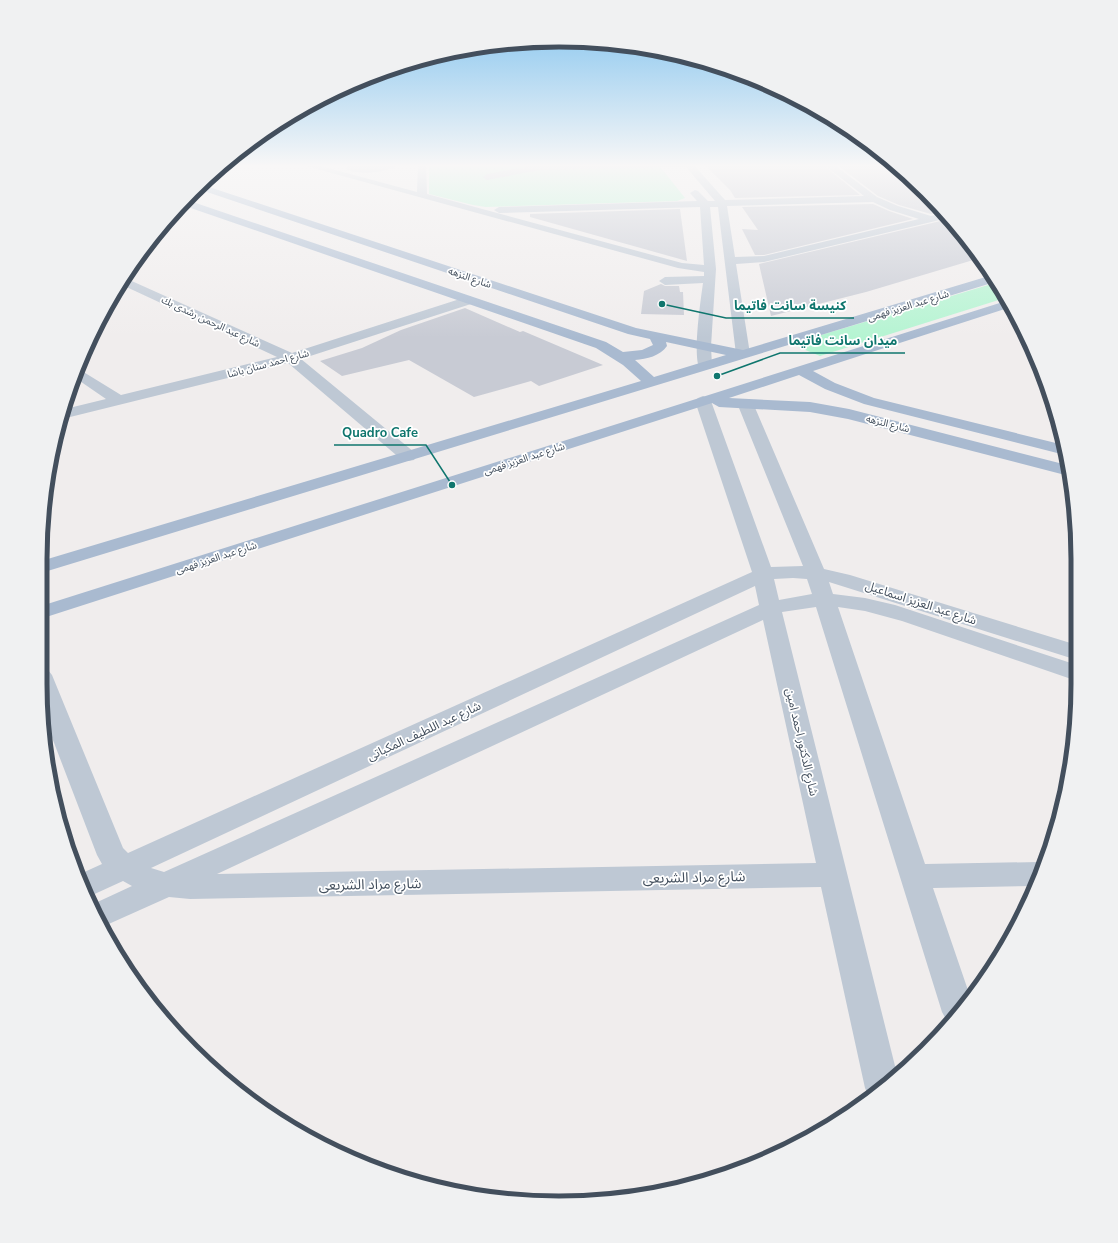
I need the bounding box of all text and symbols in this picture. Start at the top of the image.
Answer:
street label: شارع النزهه [446,264,493,292]
street label: شارع عبد العزيز فهمى [866,287,951,325]
street label: شارع عبد الرحمن رشدى بك [159,293,262,351]
callout: كنيسة سانت فاتيما [726,293,854,318]
text: كنيسة سانت فاتيما [734,297,846,315]
callout: ميدان سانت فاتيما [780,328,905,353]
text: ميدان سانت فاتيما [789,332,897,350]
street label: شارع احمد سنان باشا [226,346,311,382]
street label: شارع النزهه [864,412,911,436]
callout: Quadro Cafe [334,420,426,445]
text: Quadro Cafe [342,424,418,442]
street label: شارع عبد العزيز فهمى [482,439,567,479]
street label: شارع عبد العزيز فهمى [174,538,259,578]
street label: شارع عبد العزيز اسماعيل [863,577,979,629]
street label: شارع الدكتور احمد امين [781,687,822,798]
street label: شارع عبد اللطيف المكباتى [364,698,484,765]
street label: شارع مراد الشريعى [642,867,746,889]
street label: شارع مراد الشريعى [318,874,422,896]

